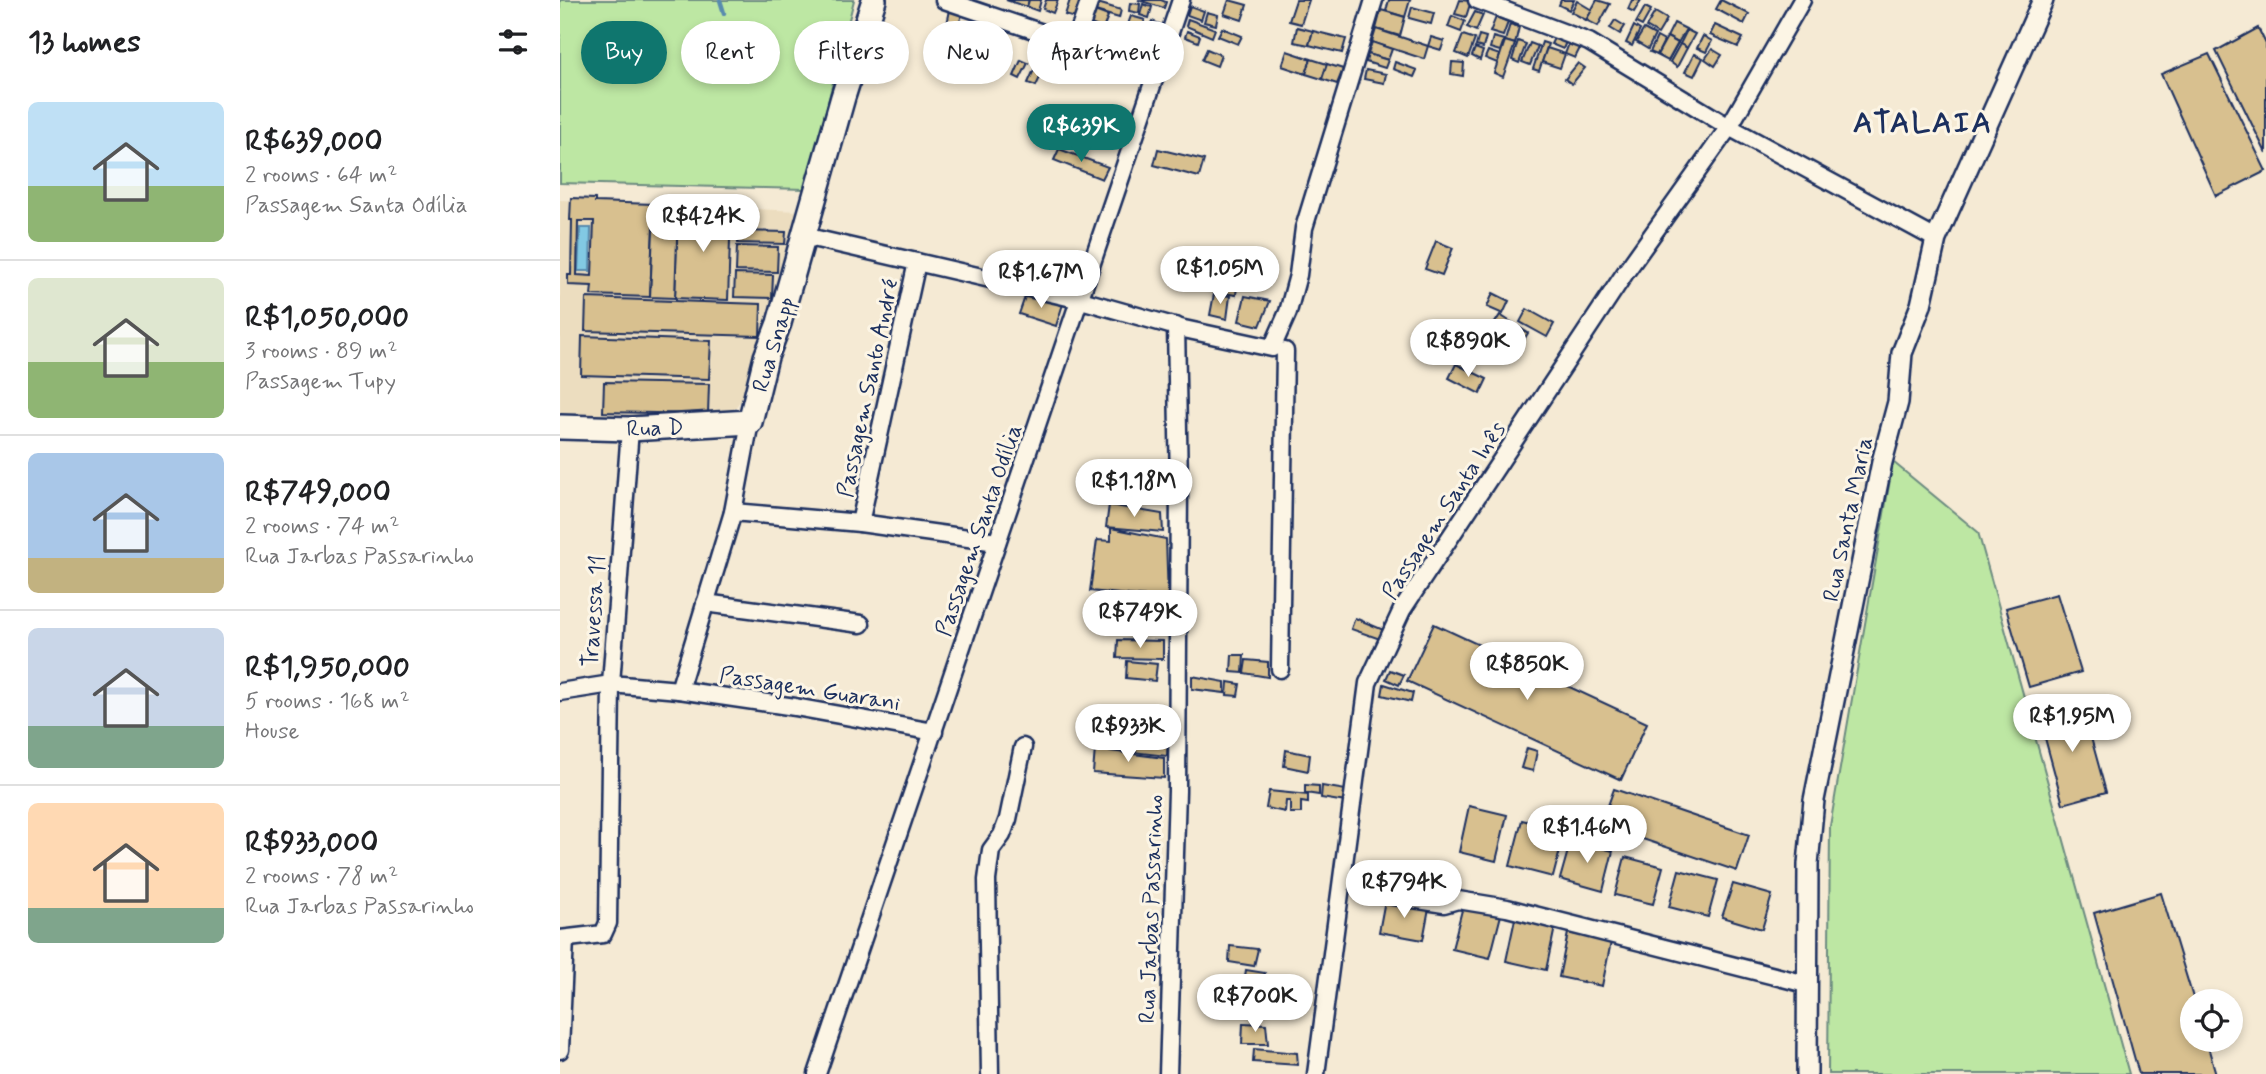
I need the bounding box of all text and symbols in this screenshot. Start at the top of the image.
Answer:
chip: Buy [581,21,667,84]
chip: Rent [681,21,780,84]
chip: Filters [794,21,909,84]
chip: New [923,21,1013,84]
chip: Apartment [1027,21,1184,84]
text: 13 homes [28,23,141,62]
icon: filters [494,23,532,61]
pin: R$639K [1024,104,1138,164]
district label: ATALAIA [1853,104,1993,143]
text: R$639K [1043,112,1119,142]
text: R$639,000 [245,122,382,161]
icon: home [84,130,168,214]
text: 2 rooms · 64 m² [245,161,397,191]
text: Passagem Santa Odília [245,191,467,221]
pin: R$424K [646,194,760,254]
text: R$424K [662,202,744,232]
pin: R$1.05M [1155,246,1285,306]
pin: R$1.67M [976,250,1106,310]
text: R$1.05M [1176,254,1264,284]
text: R$1.67M [998,258,1084,288]
street label: Passagem Santo André [831,276,907,500]
street label: Rua Snapp [746,293,804,396]
text: R$1,050,000 [245,298,409,337]
icon: home [84,306,168,390]
pin: R$890K [1411,320,1525,379]
text: R$890K [1426,327,1510,357]
text: 3 rooms · 89 m² [245,337,397,367]
text: Passagem Tupy [245,367,396,397]
street label: Rua D [626,413,684,445]
street label: Passagem Santa Inês [1376,416,1513,606]
street label: Passagem Santa Odília [929,421,1030,641]
street label: Rua Santa Maria [1817,434,1881,605]
pin: R$1.18M [1069,460,1199,519]
text: R$1.18M [1091,467,1177,497]
text: R$749,000 [245,473,391,512]
icon: home [84,481,168,565]
text: 2 rooms · 74 m² [245,512,400,542]
text: Rua Jarbas Passarinho [245,542,474,572]
street label: Travessa 11 [576,554,614,668]
pin: R$749K [1083,590,1197,650]
text: R$749K [1098,598,1182,628]
pin: R$850K [1470,642,1584,702]
text: R$1,950,000 [245,648,410,687]
text: R$850K [1486,650,1568,680]
icon: home [84,656,168,740]
street label: Passagem Guarani [717,661,902,719]
text: 5 rooms · 168 m² [245,687,410,717]
pin: R$1.95M [2007,694,2137,754]
text: R$1.95M [2029,702,2115,732]
pin: R$933K [1071,704,1185,764]
text: R$933K [1091,712,1165,742]
text: House [245,717,299,747]
street label: Rua Jarbas Passarinho [1133,794,1171,1024]
pin: R$1.46M [1522,806,1652,865]
text: R$1.46M [1543,813,1631,843]
text: R$933,000 [245,823,378,862]
icon: home [84,831,168,915]
pin: R$794K [1347,860,1461,920]
text: 2 rooms · 78 m² [245,862,398,892]
text: R$794K [1362,868,1446,898]
text: Rua Jarbas Passarinho [245,892,474,922]
pin: R$700K [1198,974,1312,1034]
text: R$700K [1213,982,1297,1012]
map controls [2180,989,2243,1052]
button: locate [2180,989,2243,1052]

